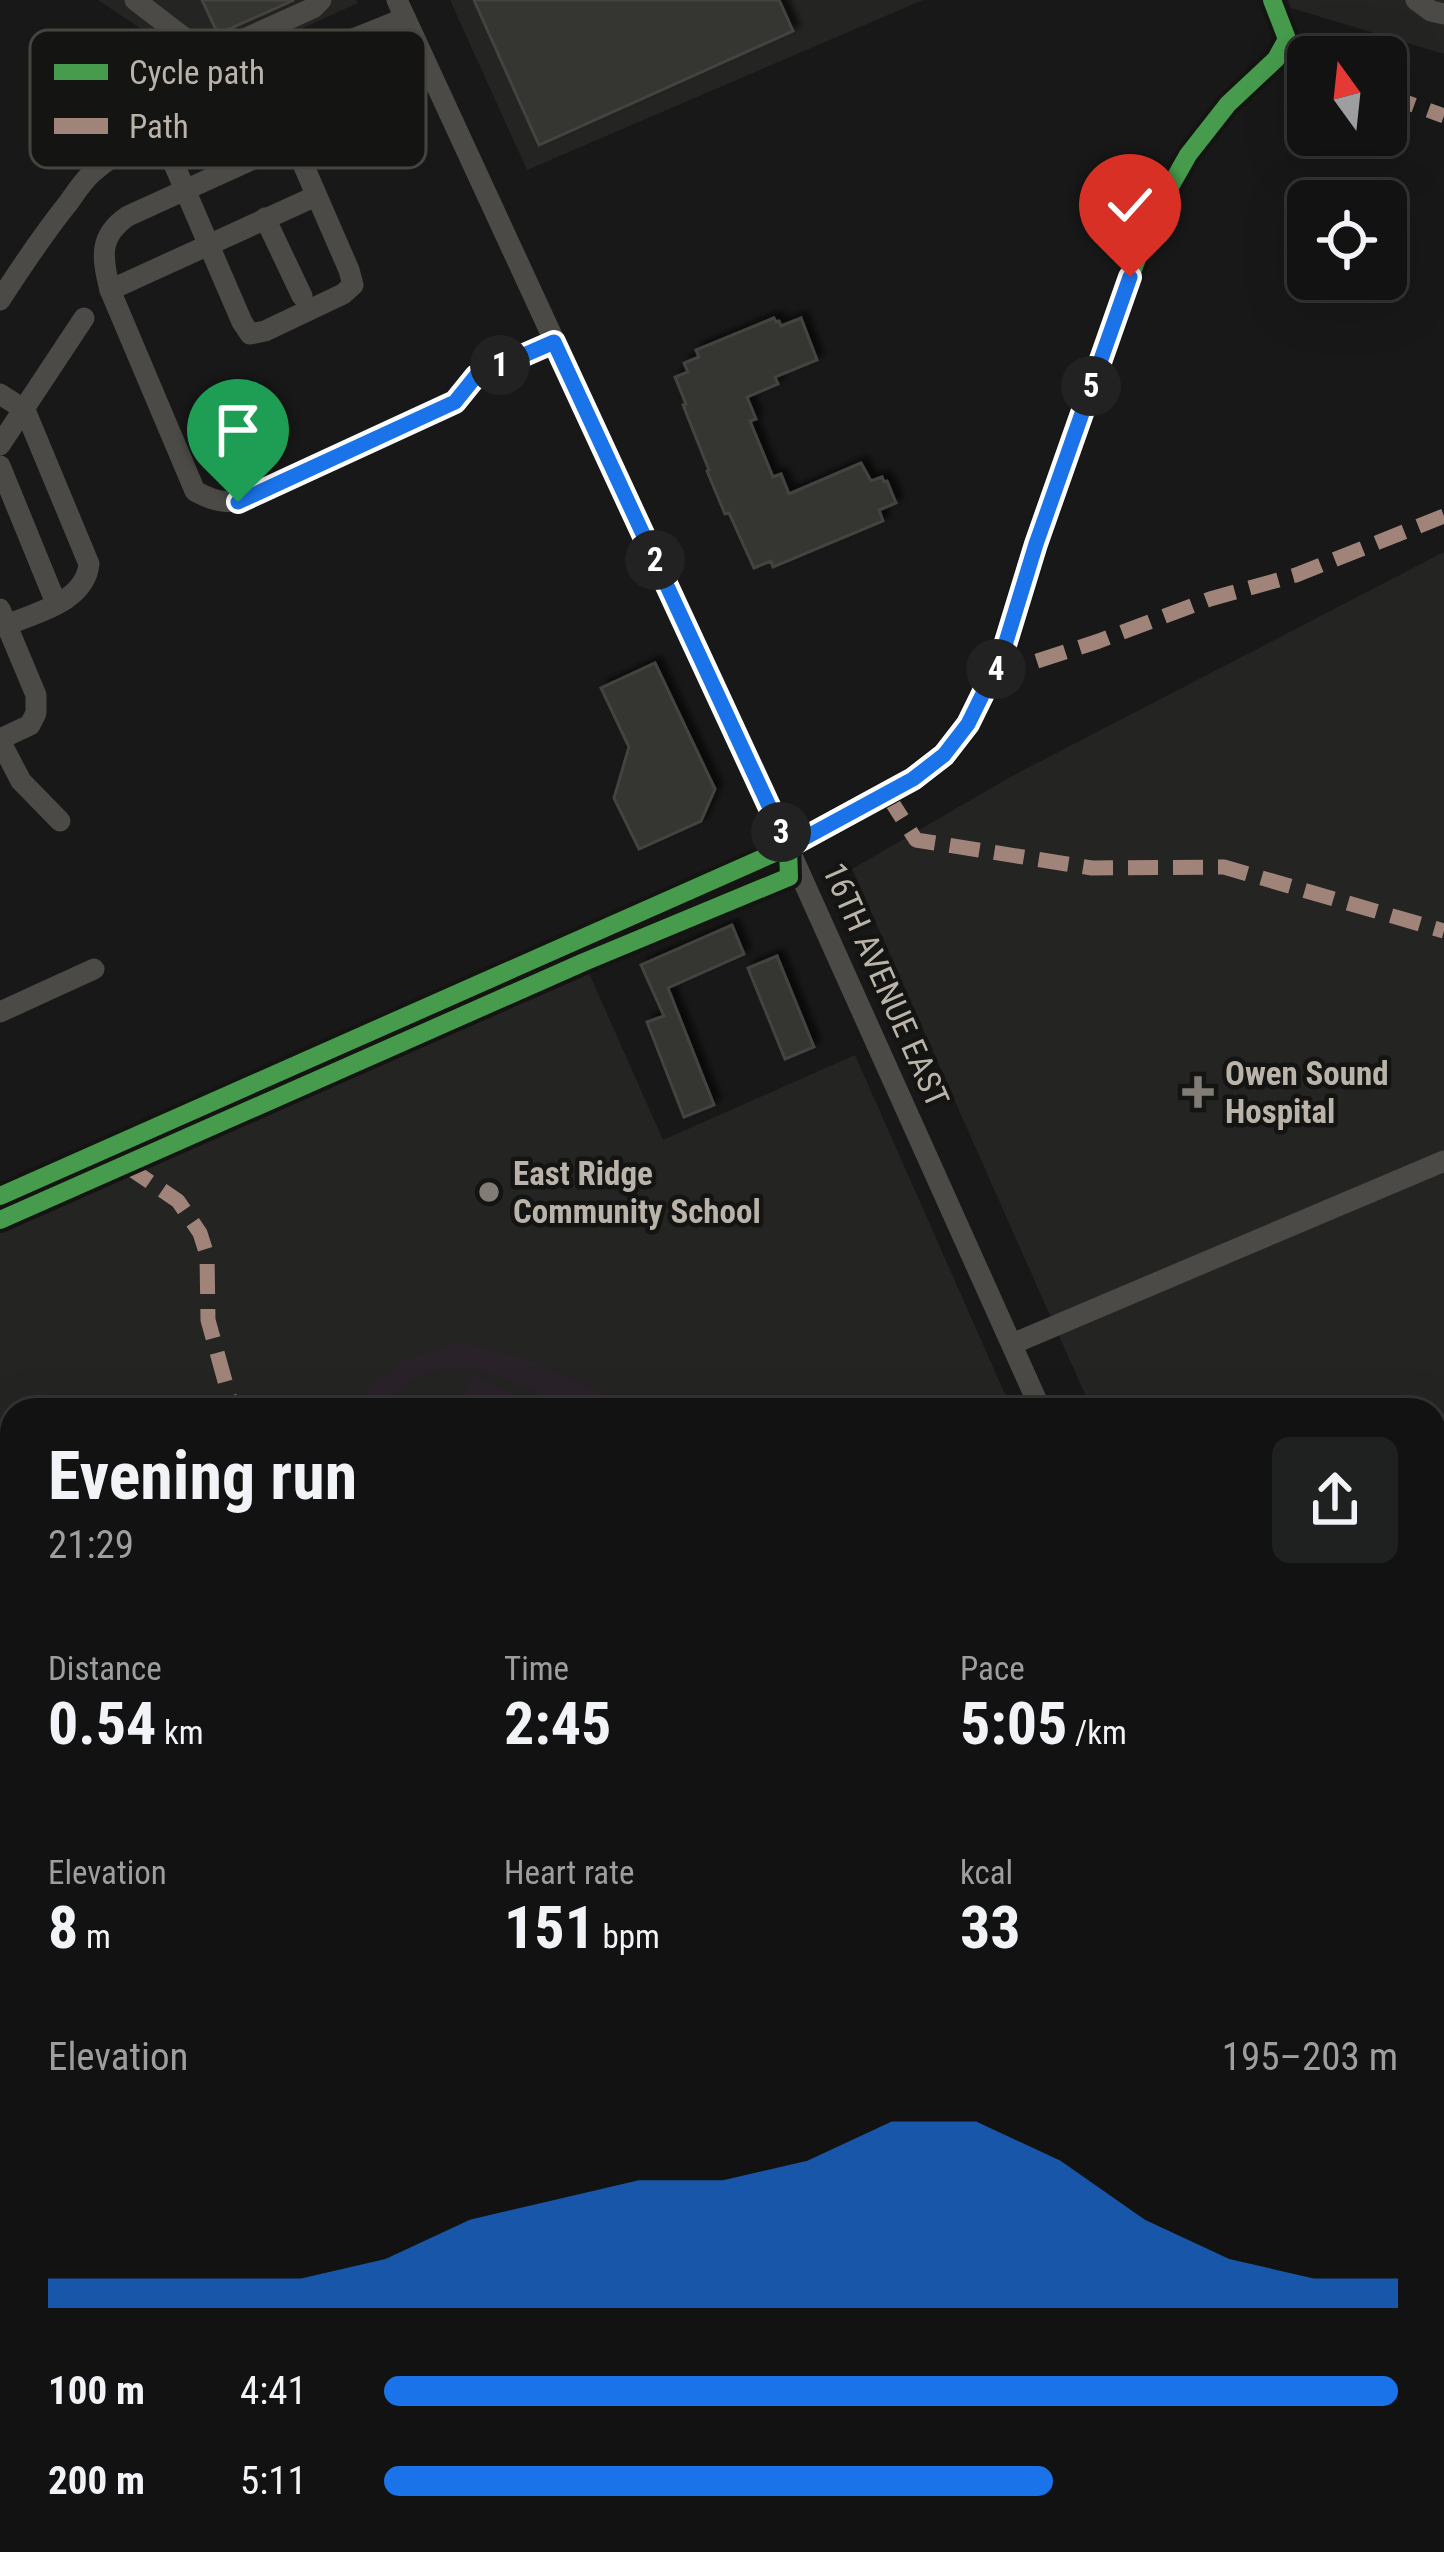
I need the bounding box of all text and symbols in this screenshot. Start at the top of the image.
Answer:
legend [30,30,426,168]
north arrow [1287,36,1407,156]
map controls [1287,36,1407,300]
text: Cycle path [129,53,265,92]
text: Path [129,107,189,146]
pin [1079,154,1181,277]
icon: check [1097,172,1163,238]
button: locate [1287,180,1407,300]
pin: 1 [470,335,530,395]
text: 1 [492,345,508,384]
pin: 5 [1061,356,1121,416]
text: 5 [1083,366,1099,405]
pin [187,379,289,502]
icon: arrive [205,397,271,463]
pin: 2 [625,530,685,590]
text: 2 [647,540,663,579]
pin: 4 [966,639,1026,699]
text: 4 [988,649,1004,688]
pin: 3 [751,802,811,862]
text: 3 [773,812,789,851]
street label: 16TH AVENUE EAST [815,857,957,1113]
place label: Owen Sound Hospital [1225,1054,1389,1131]
marker: Owen Sound Hospital [1182,1076,1214,1108]
place label: East Ridge Community School [513,1154,761,1231]
marker: East Ridge Community School [476,1179,502,1205]
button: share [1272,1437,1398,1563]
text: Evening run [48,1438,357,1515]
text: 21:29 [48,1522,134,1568]
text: Distance [48,1649,162,1688]
text: Time [504,1649,569,1688]
text: Pace [960,1649,1025,1688]
text: 0.54 [48,1688,156,1759]
text: 2:45 [504,1688,611,1759]
text: 5:05 [960,1688,1067,1759]
text: km [156,1713,204,1752]
text: /km [1067,1713,1127,1752]
text: Elevation [48,1853,167,1892]
text: Heart rate [504,1853,634,1892]
text: kcal [960,1853,1013,1892]
text: 8 [48,1892,78,1963]
text: 151 [504,1892,595,1963]
text: 33 [960,1892,1021,1963]
text: m [78,1917,111,1956]
text: bpm [595,1917,660,1956]
text: Elevation [48,2034,188,2080]
text: 195–203 m [1222,2034,1398,2080]
text: 100 m [48,2368,145,2414]
text: 4:41 [240,2368,307,2414]
text: 200 m [48,2458,145,2504]
text: 5:11 [240,2458,307,2504]

